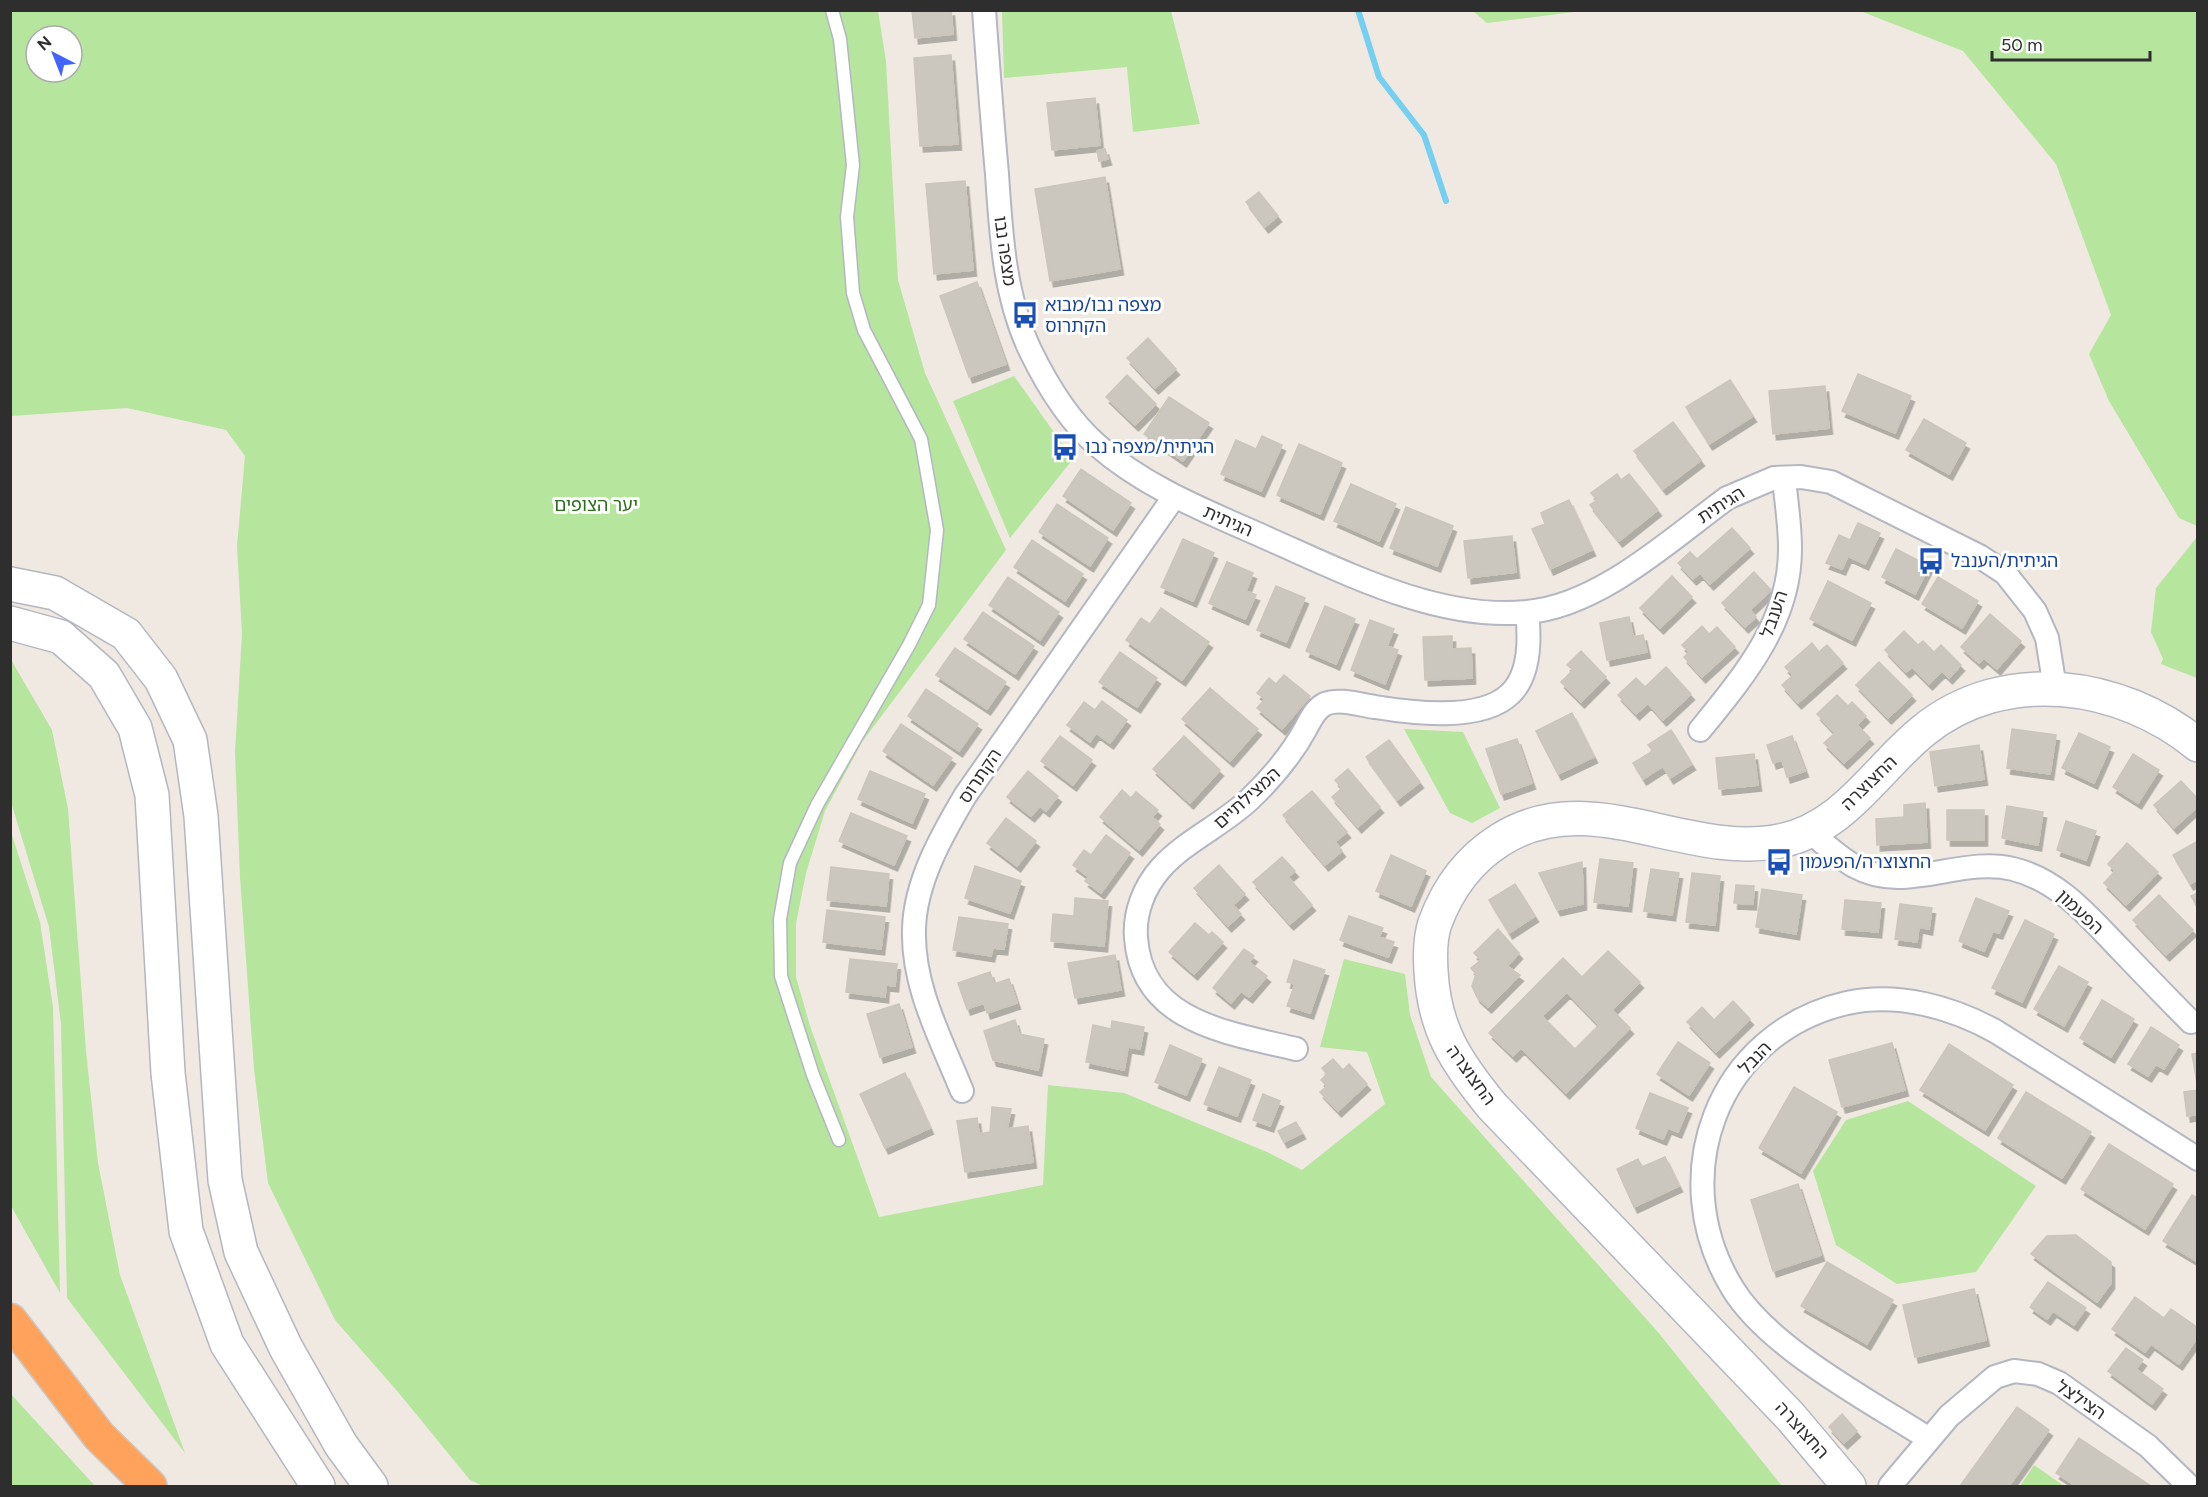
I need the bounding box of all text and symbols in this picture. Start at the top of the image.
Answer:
north arrow [24,24,84,84]
scale bar [1992,24,2150,62]
text: N [33,32,55,54]
text: 50 m [2001,34,2043,56]
street label: מצפה נבו [989,215,1021,288]
place label: מצפה נבו/מבוא הקתרוס [1045,294,1162,337]
bus stop icon: מצפה נבו/מבוא הקתרוס [1010,300,1040,330]
bus stop icon: הגיתית/מצפה נבו [1050,432,1080,462]
place label: הגיתית/מצפה נבו [1085,436,1214,458]
street label: הגיתית [1693,482,1749,528]
park label: יער הצופים [554,494,638,516]
street label: הגיתית [1200,500,1256,542]
bus stop icon: הגיתית/הענבל [1916,546,1946,576]
place label: הגיתית/הענבל [1951,550,2058,572]
street label: הענבל [1756,587,1792,641]
street label: הקתרוס [954,744,1006,808]
street label: החצוצרה [1836,751,1902,815]
street label: המצילתיים [1209,762,1285,834]
bus stop icon: החצוצרה/הפעמון [1764,847,1794,877]
place label: החצוצרה/הפעמון [1799,851,1931,873]
street label: הפעמון [2052,885,2108,939]
street label: הנבל [1734,1037,1776,1079]
street label: החצוצרה [1442,1040,1500,1110]
street label: הצילצל [2052,1375,2110,1425]
street label: החצוצרה [1771,1397,1833,1463]

